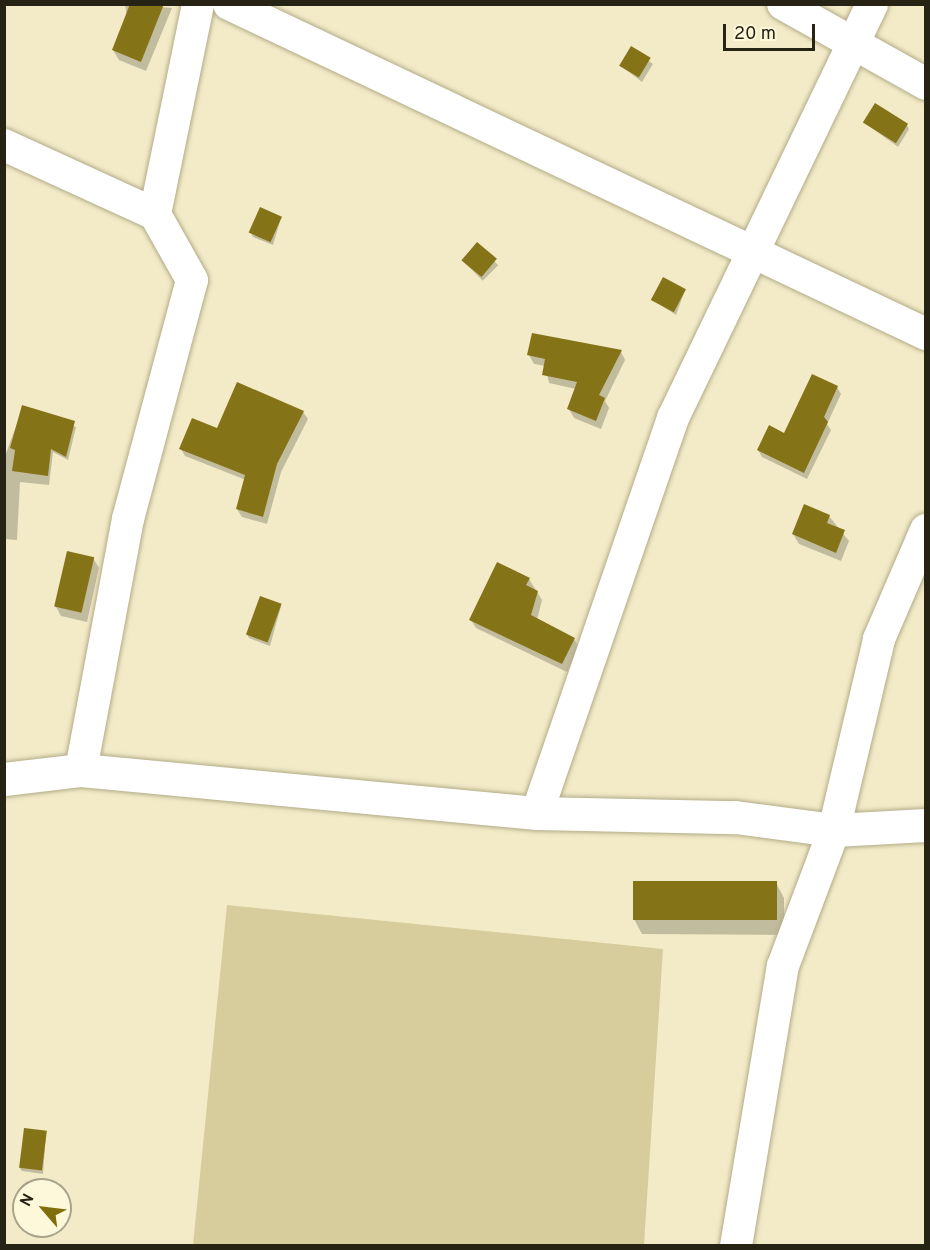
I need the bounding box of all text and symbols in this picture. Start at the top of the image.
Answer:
scale bar [726,12,818,50]
text: 20 m [734,23,776,46]
north arrow [12,1178,72,1238]
text: N [16,1191,39,1210]

